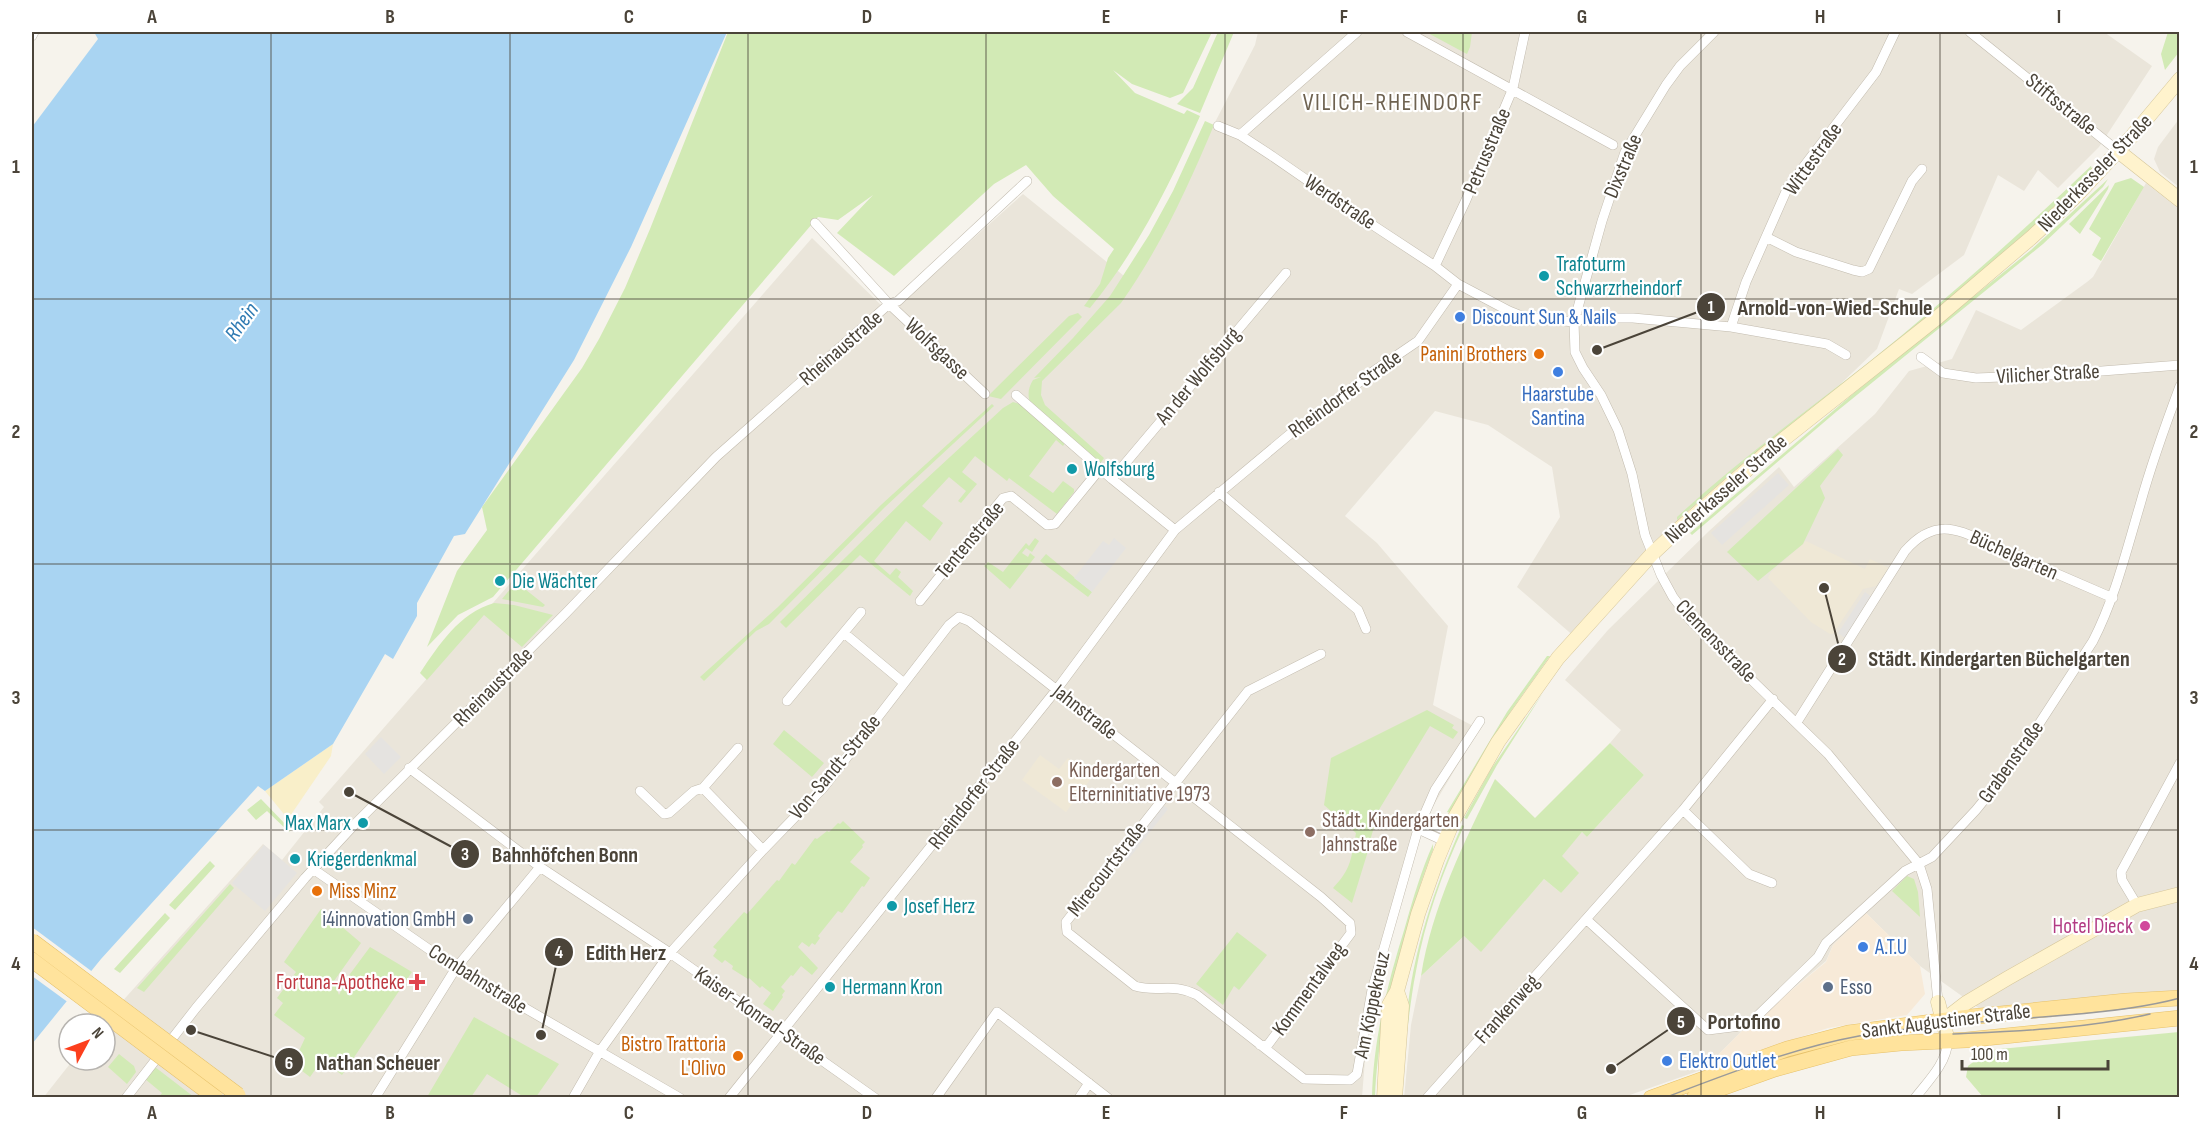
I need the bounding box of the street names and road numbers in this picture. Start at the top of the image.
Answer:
street label: Stiftsstraße [2021,68,2101,140]
street label: Petrusstraße [1458,104,1516,198]
street label: Niederkasseler Straße [2033,109,2157,237]
street label: Wittestraße [1778,118,1848,200]
street label: Dixstraße [1598,130,1648,202]
street label: Werdstraße [1299,169,1381,235]
street label: Rheinaustraße [794,305,888,391]
street label: Wolfsgasse [900,313,974,385]
street label: An der Wolfsburg [1149,322,1246,430]
street label: Rheindorfer Straße [1284,345,1406,443]
street label: Vilicher Straße [1996,359,2100,389]
street label: Niederkasseler Straße [1660,429,1792,549]
street label: Tentenstraße [930,496,1010,584]
street label: Büchelgarten [1966,524,2062,586]
street label: Clemensstraße [1670,594,1762,688]
street label: Rheinaustraße [448,642,538,732]
street label: Jahnstraße [1047,678,1122,745]
street label: Von-Sandt-Straße [784,709,886,825]
street label: Grabenstraße [1973,716,2049,808]
street label: Rheindorfer Straße [923,734,1025,854]
street label: Mirecourtstraße [1062,816,1152,922]
street label: Kommentalweg [1267,937,1351,1041]
street label: Combahnstraße [424,939,532,1019]
street label: Am Köppekreuz [1348,949,1396,1062]
street label: Kaiser-Konrad-Straße [690,961,830,1071]
street label: Frankenweg [1469,969,1545,1049]
street label: Sankt Augustiner Straße [1860,998,2032,1044]

